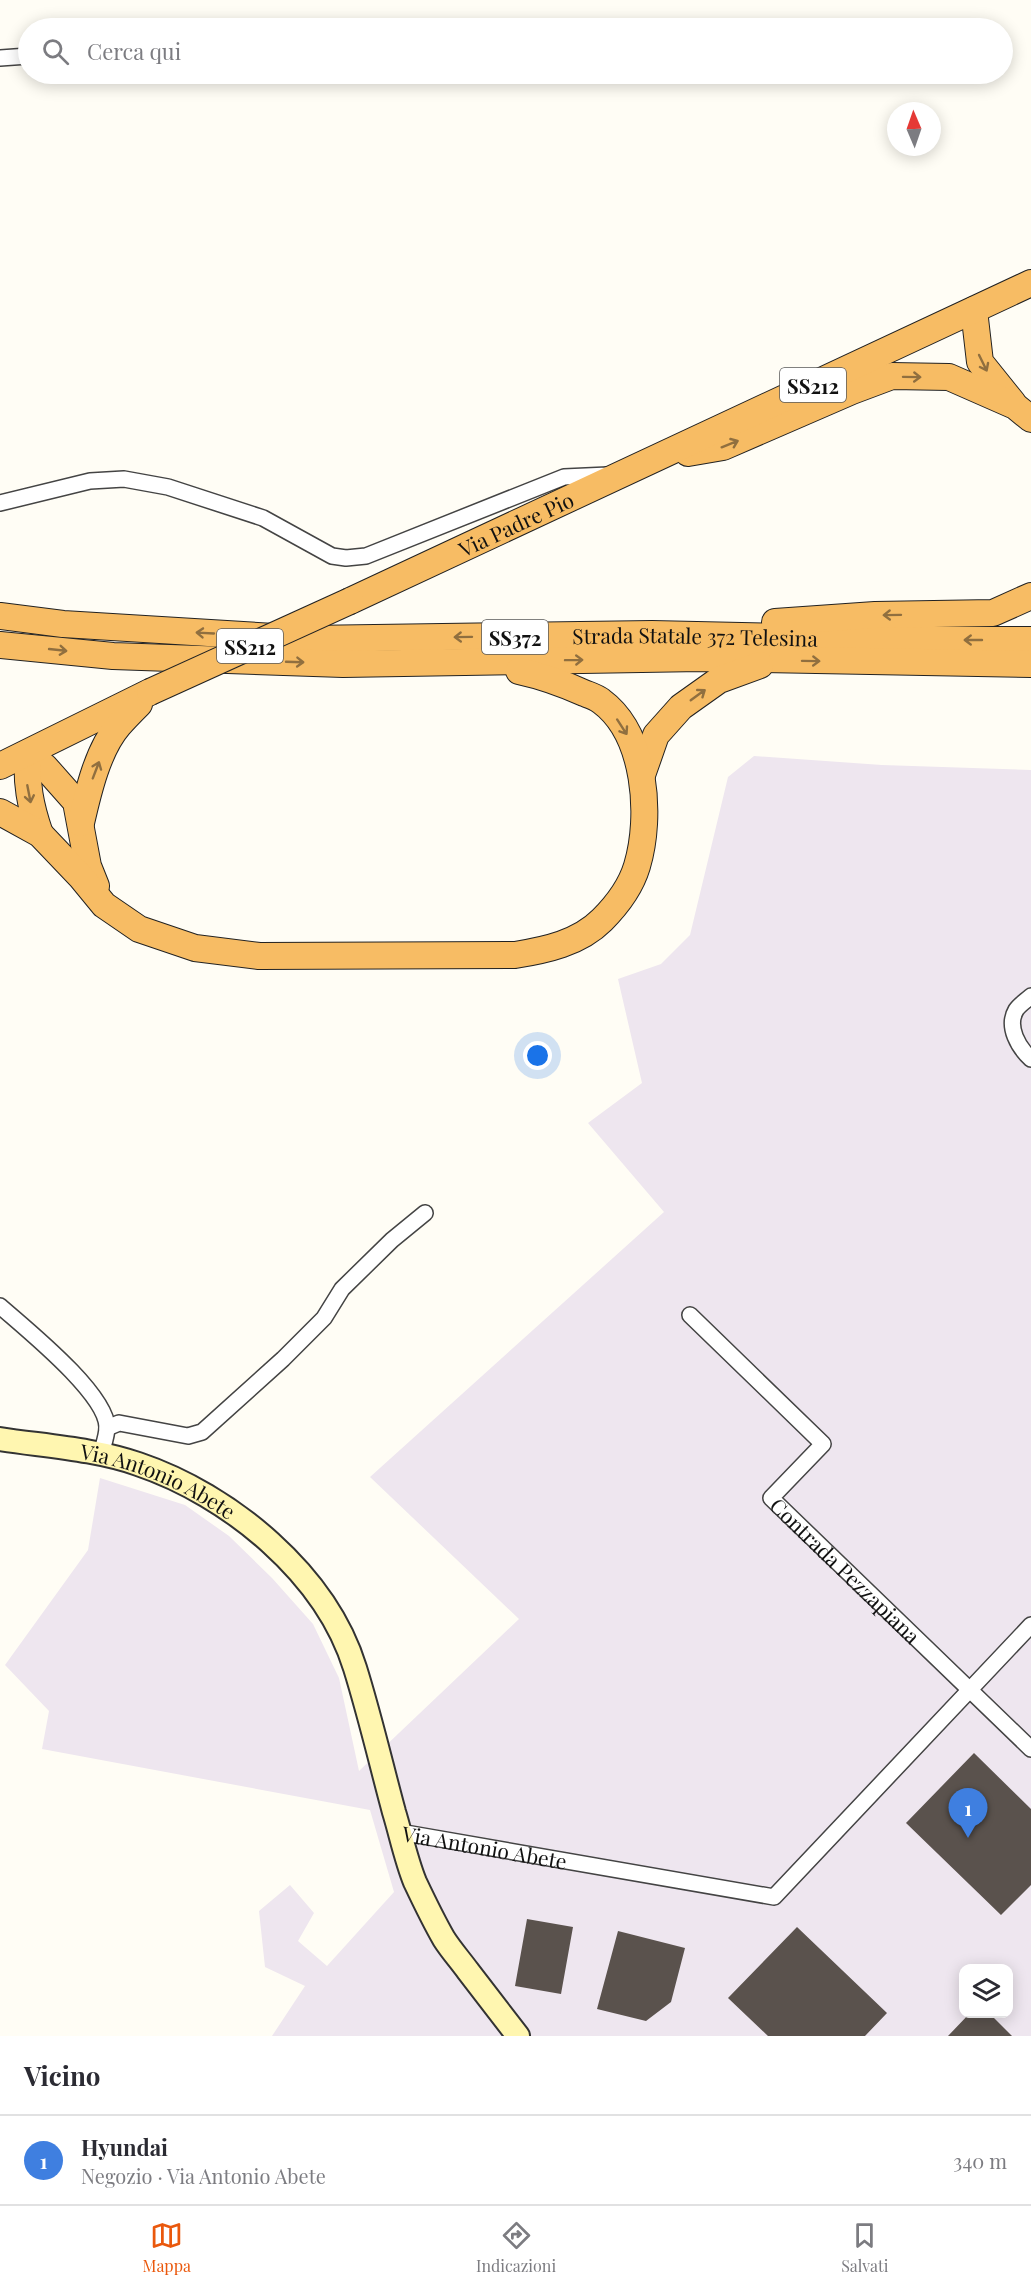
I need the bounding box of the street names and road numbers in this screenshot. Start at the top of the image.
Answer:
road number: SS212 [780,368,846,402]
street label: Via Padre Pio [453,485,578,563]
road number: SS372 [482,620,548,654]
street label: Strada Statale 372 Telesina [572,620,819,652]
road number: SS212 [217,629,283,663]
street label: Via Antonio Abete [77,1436,242,1525]
street label: Contrada Pezzapiana [765,1491,927,1649]
street label: Via Antonio Abete [399,1818,569,1875]

